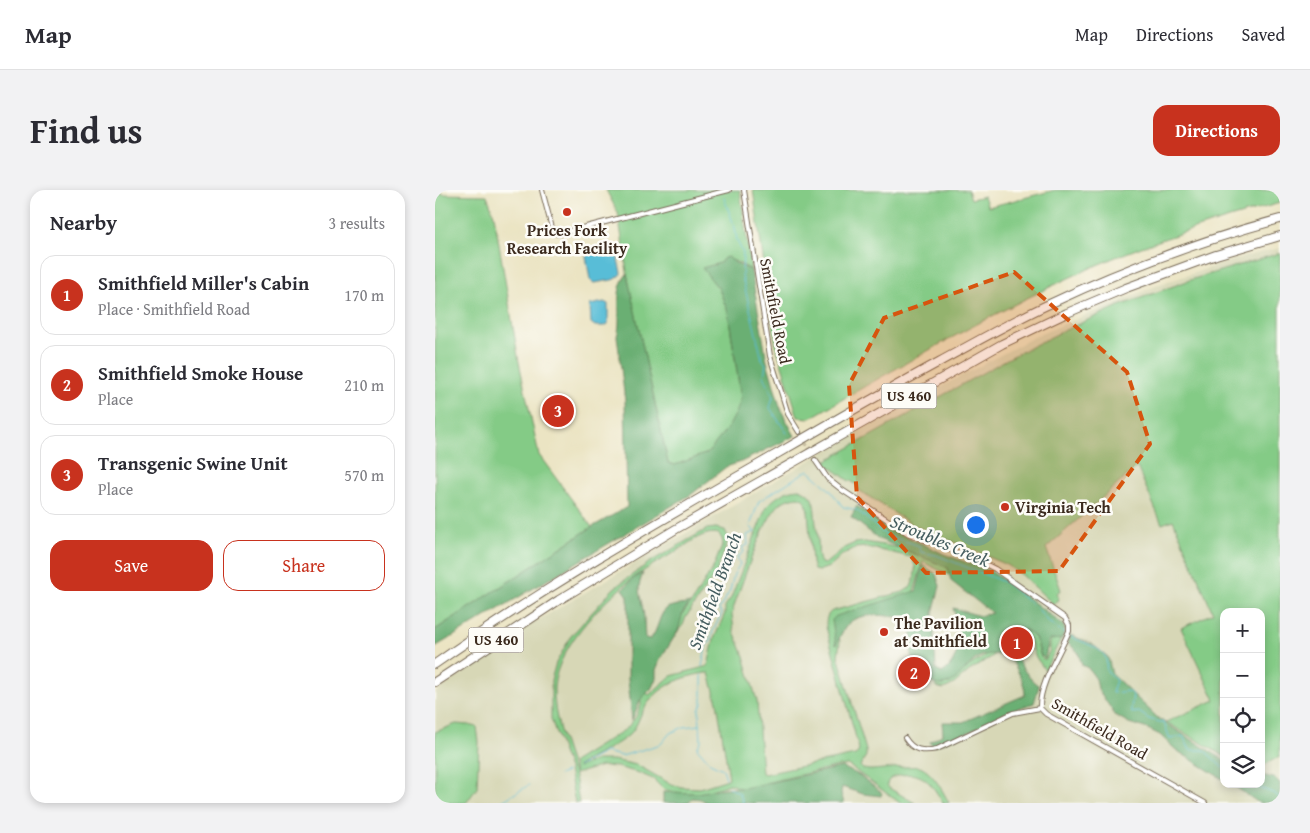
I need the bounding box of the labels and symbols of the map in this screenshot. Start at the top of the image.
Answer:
marker: Prices Fork Research Facility [561,206,573,218]
place label: Prices Fork Research Facility [507,218,628,260]
street label: Smithfield Road [754,256,798,366]
road number: US 460 [881,384,937,408]
pin: 3 [542,392,574,430]
place label: Virginia Tech [1015,495,1111,519]
marker: Virginia Tech [999,501,1011,513]
water label: Stroubles Creek [886,508,995,574]
your location [963,512,989,538]
water label: Smithfield Branch [681,528,748,653]
place label: The Pavilion at Smithfield [894,611,988,653]
pin: 1 [1001,624,1033,662]
marker: The Pavilion at Smithfield [878,626,890,638]
road number: US 460 [469,628,523,652]
pin: 2 [898,654,930,692]
street label: Smithfield Road [1048,691,1153,765]

